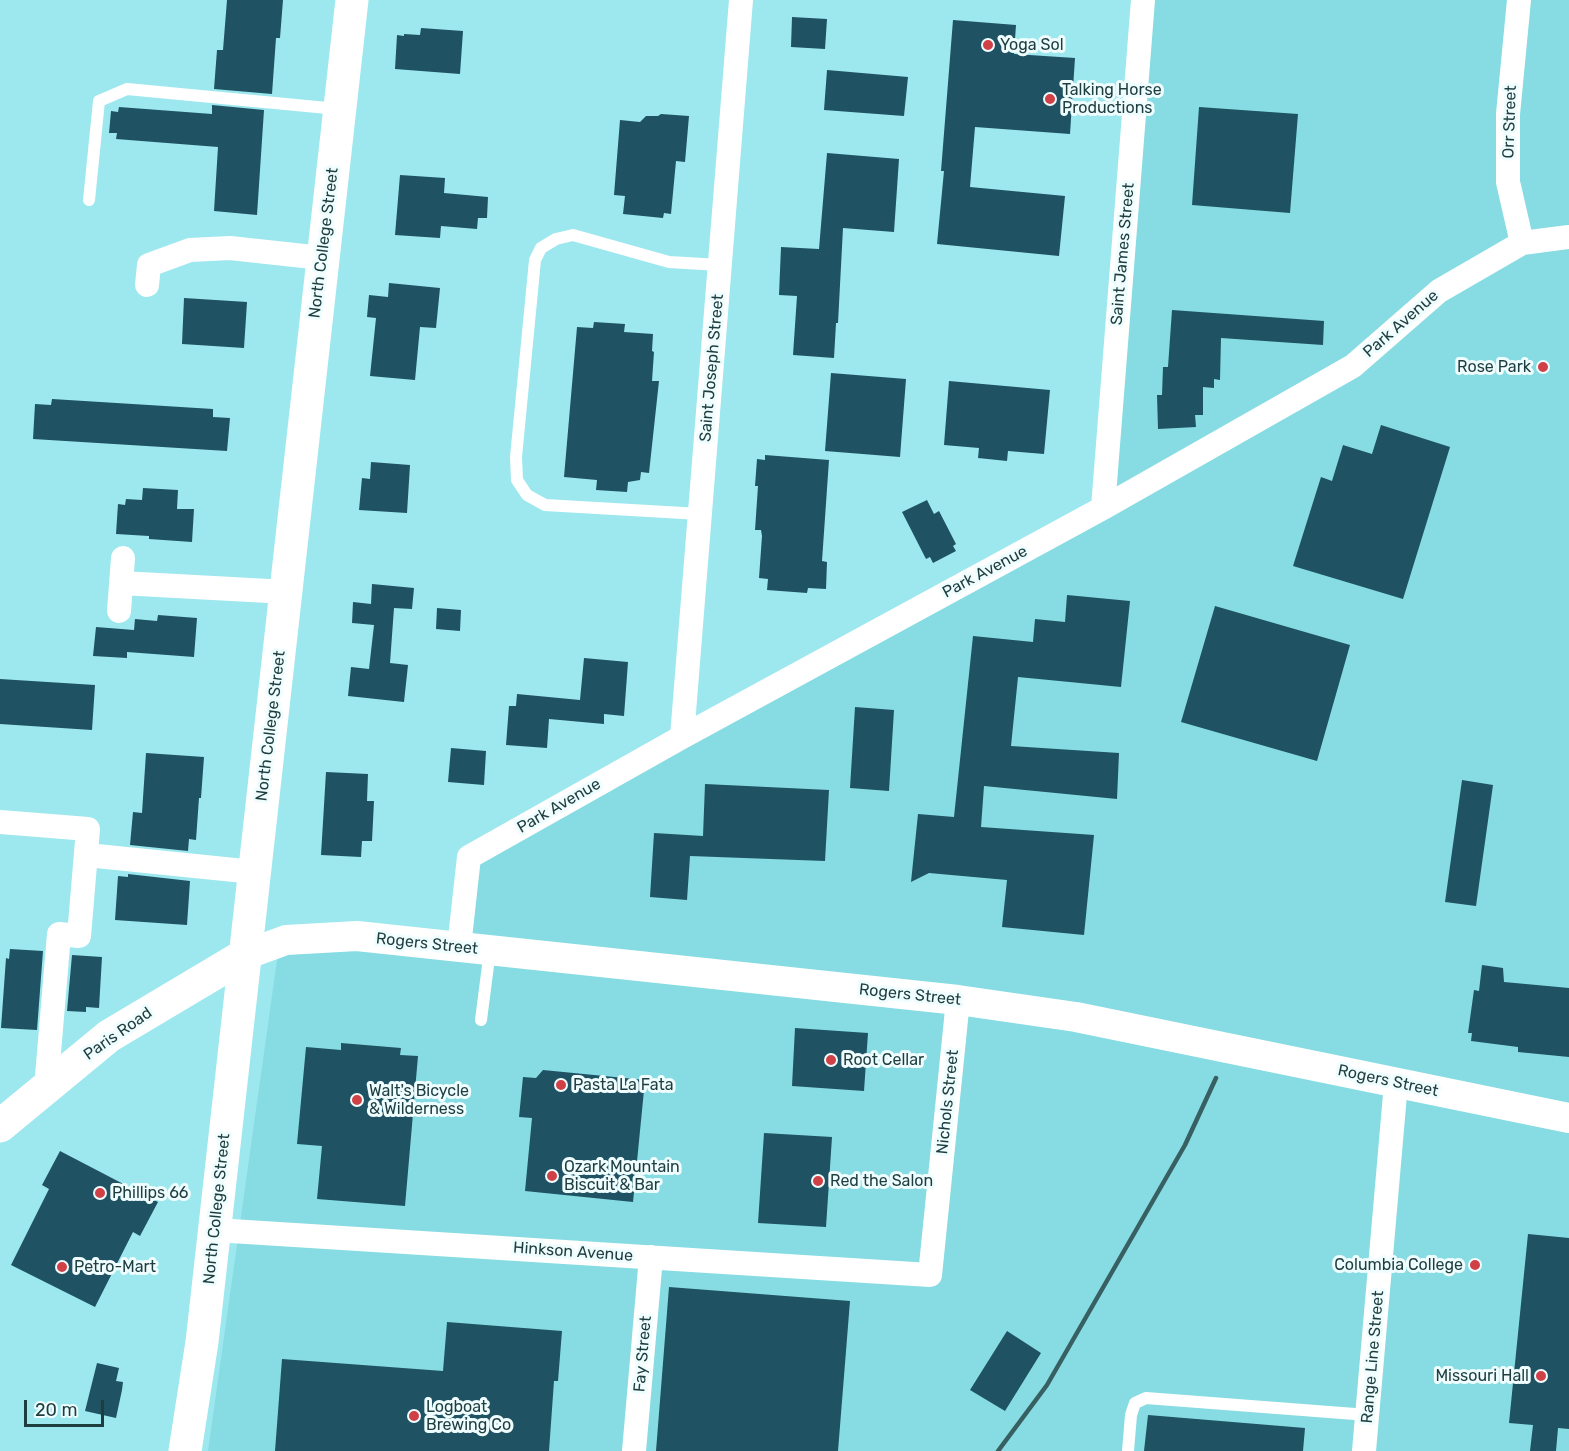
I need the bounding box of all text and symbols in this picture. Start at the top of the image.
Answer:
place label: Yoga Sol [1000,35,1064,55]
marker: Yoga Sol [981,38,995,52]
place label: Talking Horse Productions [1062,80,1162,118]
street label: Orr Street [1499,85,1521,159]
marker: Talking Horse Productions [1043,92,1057,106]
street label: North College Street [305,167,343,319]
street label: Saint James Street [1107,182,1139,326]
street label: Park Avenue [1360,286,1442,362]
street label: Saint Joseph Street [696,293,728,443]
place label: Rose Park [1457,357,1531,377]
marker: Rose Park [1536,360,1550,374]
street label: Park Avenue [939,542,1031,602]
street label: North College Street [252,650,290,802]
street label: Park Avenue [514,774,604,838]
street label: Rogers Street [375,929,479,959]
street label: Rogers Street [858,980,962,1010]
street label: Paris Road [80,1004,156,1064]
street label: Nichols Street [933,1049,963,1155]
place label: Root Cellar [843,1050,924,1070]
marker: Root Cellar [824,1053,838,1067]
street label: Rogers Street [1336,1061,1440,1101]
place label: Pasta La Fata [573,1075,674,1095]
marker: Pasta La Fata [554,1078,568,1092]
place label: Walt's Bicycle & Wilderness [369,1081,469,1119]
marker: Walt's Bicycle & Wilderness [350,1093,364,1107]
street label: North College Street [200,1133,234,1285]
place label: Ozark Mountain Biscuit & Bar [564,1157,680,1195]
marker: Ozark Mountain Biscuit & Bar [545,1169,559,1183]
place label: Red the Salon [830,1171,933,1191]
marker: Red the Salon [811,1174,825,1188]
place label: Phillips 66 [112,1183,188,1203]
marker: Phillips 66 [93,1186,107,1200]
street label: Hinkson Avenue [512,1238,634,1266]
place label: Columbia College [1334,1255,1463,1275]
place label: Petro-Mart [74,1257,156,1277]
marker: Columbia College [1468,1258,1482,1272]
marker: Petro-Mart [55,1260,69,1274]
street label: Range Line Street [1358,1290,1388,1424]
street label: Fay Street [630,1315,656,1393]
place label: Missouri Hall [1435,1366,1529,1386]
marker: Missouri Hall [1534,1369,1548,1383]
scale bar [27,1388,106,1426]
place label: Logboat Brewing Co [426,1397,511,1435]
text: 20 m [35,1399,77,1421]
marker: Logboat Brewing Co [407,1409,421,1423]

